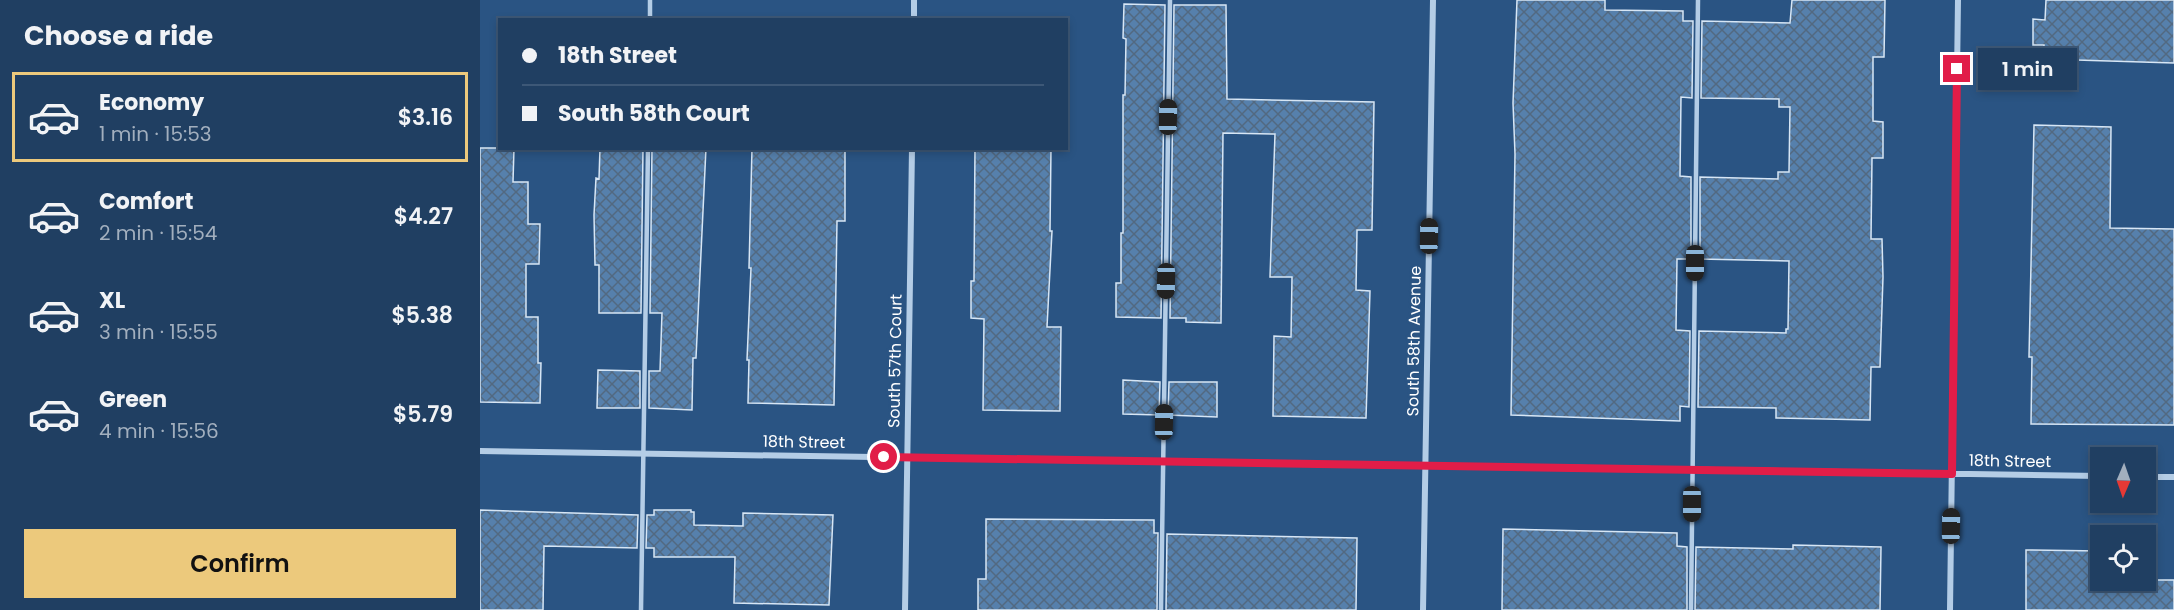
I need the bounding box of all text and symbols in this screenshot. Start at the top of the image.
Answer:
text: Choose a ride [24,17,213,54]
text: 18th Street [558,40,677,71]
callout: 1 min [1978,48,2077,90]
route end [1943,55,1970,82]
text: 1 min [2002,55,2053,83]
text: Economy [99,87,204,118]
icon: car [27,90,81,144]
text: South 58th Court [558,98,750,129]
car [1159,99,1177,135]
text: $3.16 [398,102,453,133]
text: 1 min · 15:53 [99,120,212,148]
text: Comfort [99,186,193,217]
icon: car [27,189,81,243]
text: $4.27 [394,201,453,232]
car [1420,218,1438,254]
text: 2 min · 15:54 [99,219,217,247]
car [1686,245,1704,281]
car [1157,263,1175,299]
street label: South 58th Avenue [1401,265,1427,417]
text: XL [99,285,125,316]
icon: car [27,288,81,342]
street label: South 57th Court [882,294,908,428]
text: $5.38 [391,300,453,331]
text: 3 min · 15:55 [99,318,218,346]
text: Green [99,384,167,415]
icon: car [27,387,81,441]
text: $5.79 [393,399,453,430]
car [1155,404,1173,440]
text: 4 min · 15:56 [99,417,219,445]
street label: 18th Street [763,430,846,454]
route start [870,443,897,470]
north arrow [2090,447,2156,513]
map controls [2090,447,2156,591]
street label: 18th Street [1969,449,2052,473]
car [1683,486,1701,522]
car [1942,508,1960,544]
button: locate [2090,525,2156,591]
button: Confirm [24,529,456,598]

